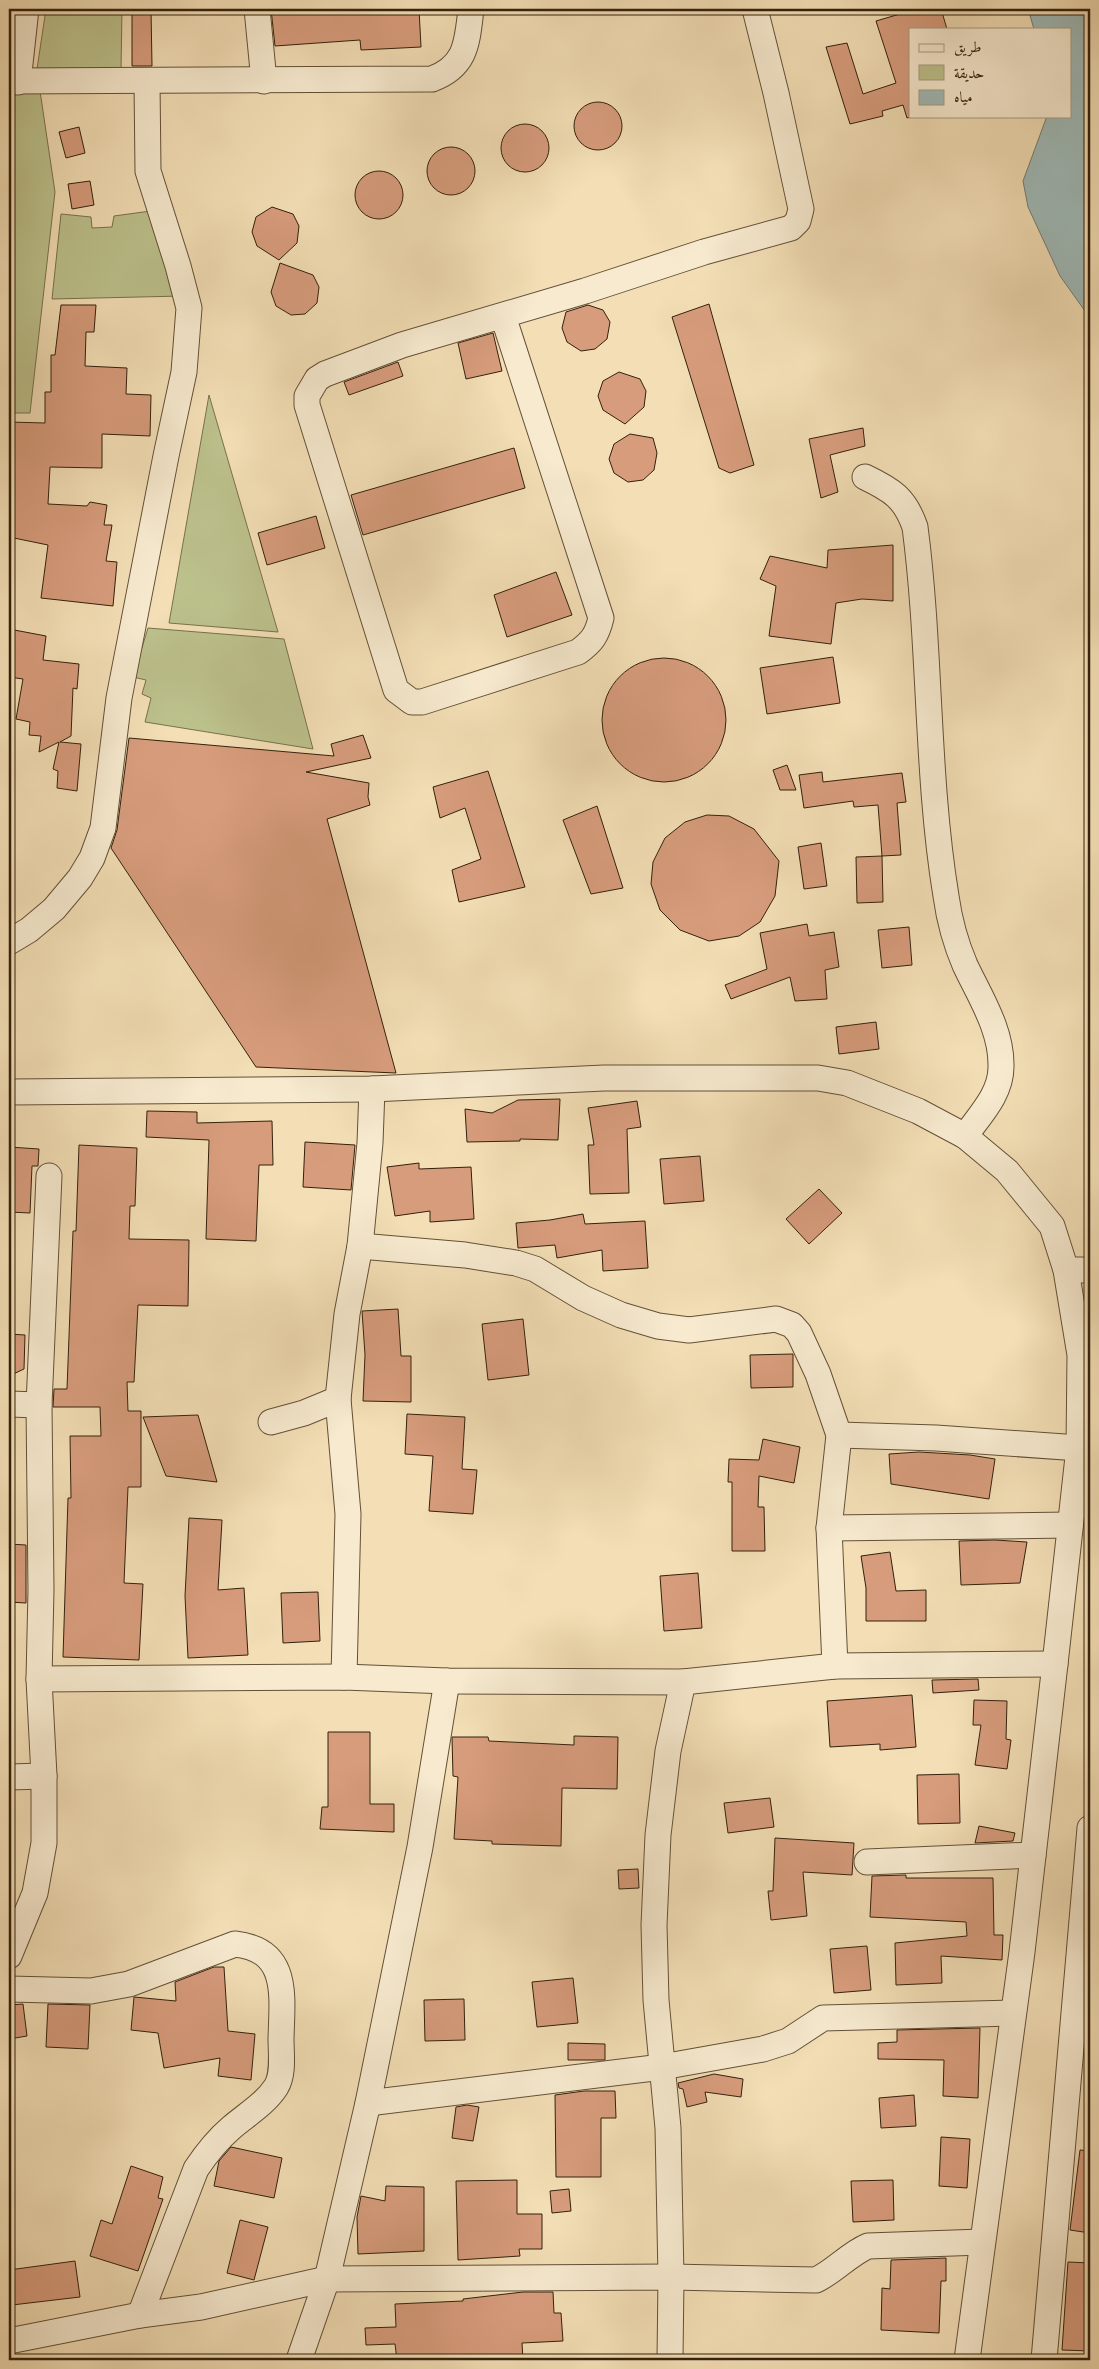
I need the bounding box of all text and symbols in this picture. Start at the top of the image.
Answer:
legend [909,28,1072,118]
text: طريق [954,38,981,57]
text: حديقة [954,64,984,83]
text: مياه [954,88,972,107]

